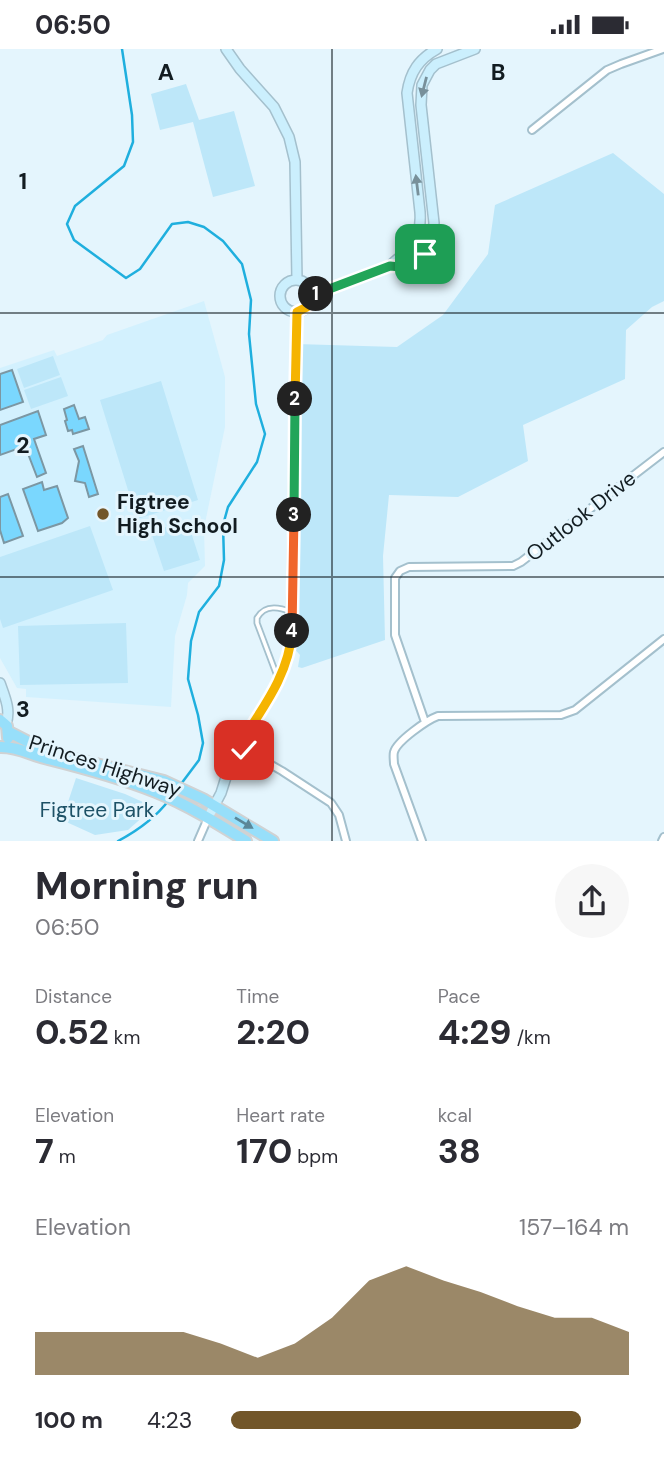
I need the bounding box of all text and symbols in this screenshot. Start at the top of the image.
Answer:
text: 06:50 [35,8,111,42]
text: A [158,57,174,87]
text: B [491,57,505,87]
one-way arrow [418,76,429,98]
text: 1 [19,166,27,196]
one-way arrow [412,174,423,196]
pin [395,224,455,284]
icon: arrive [406,235,444,273]
pin: 1 [298,277,334,311]
text: 1 [312,281,319,306]
pin: 2 [278,381,312,417]
text: 2 [289,386,300,411]
text: 2 [16,430,30,460]
street label: Outlook Drive [520,464,642,568]
place label: Figtree High School [117,488,238,540]
pin: 3 [276,497,312,533]
text: 3 [288,502,299,527]
marker: Figtree High School [95,506,111,522]
pin: 4 [274,613,310,649]
text: 4 [285,618,298,643]
text: 3 [16,694,30,724]
pin [214,720,274,780]
street label: Princes Highway [25,728,185,804]
icon: check [225,731,263,769]
park label: Figtree Park [40,796,155,824]
one-way arrow [235,816,254,829]
text: Morning run [35,861,259,911]
button: share [555,864,629,938]
text: 06:50 [35,912,100,942]
text: Distance [35,984,112,1009]
text: Time [236,984,279,1009]
text: Pace [438,984,480,1009]
text: 0.52 [35,1009,109,1055]
text: 2:20 [236,1009,310,1055]
text: 4:29 [438,1009,512,1055]
text: km [109,1025,140,1050]
text: /km [512,1025,551,1050]
text: Elevation [35,1103,114,1128]
text: Heart rate [236,1103,325,1128]
text: kcal [438,1103,472,1128]
text: 7 [35,1128,54,1174]
text: 170 [236,1128,292,1174]
text: 38 [438,1128,481,1174]
text: m [54,1144,76,1169]
text: bpm [292,1144,338,1169]
text: Elevation [35,1212,131,1242]
text: 157–164 m [519,1212,629,1242]
text: 100 m [35,1405,103,1435]
text: 4:23 [147,1405,192,1435]

